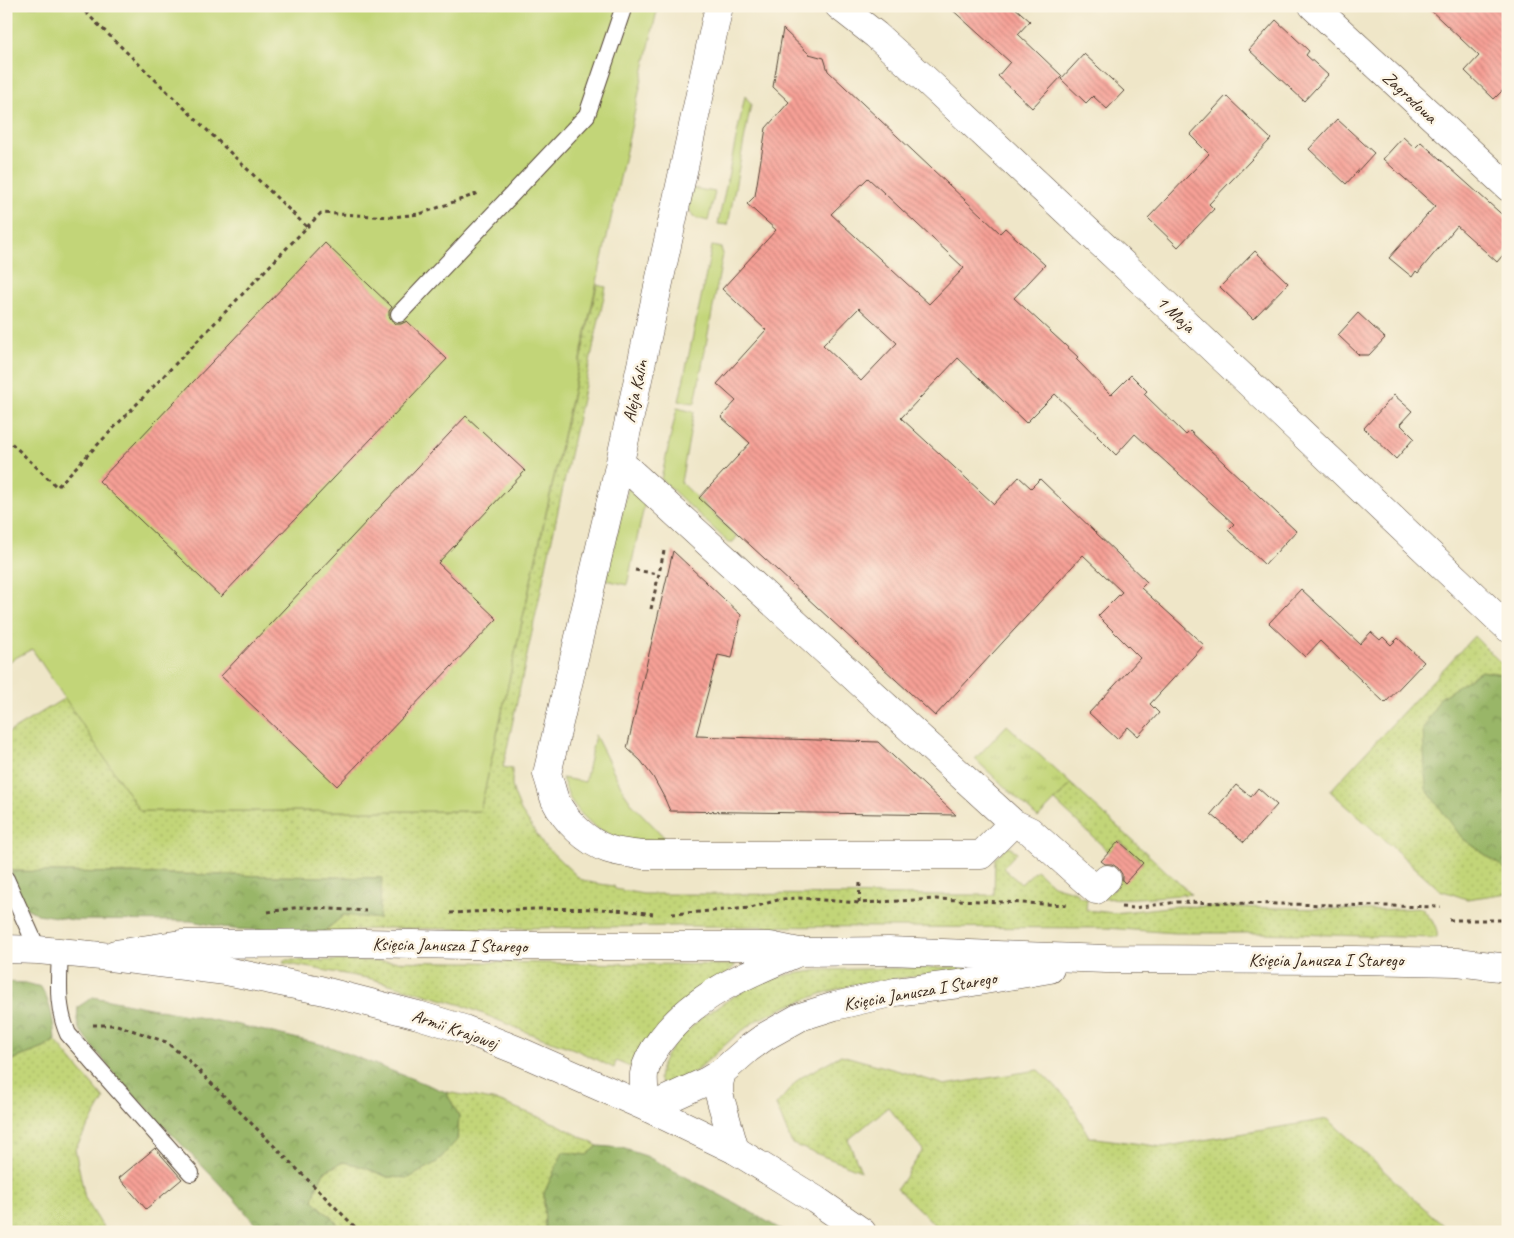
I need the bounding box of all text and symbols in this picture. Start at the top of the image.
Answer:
street label: Zagrodowa [1378,66,1443,129]
street label: 1 Maja [1152,291,1201,338]
street label: Aleja Kalin [618,357,653,424]
street label: Księcia Janusza I Starego [372,933,529,957]
street label: Księcia Janusza I Starego [1249,949,1405,971]
street label: Księcia Janusza I Starego [842,966,1000,1015]
street label: Armii Krajowej [409,1004,503,1055]

